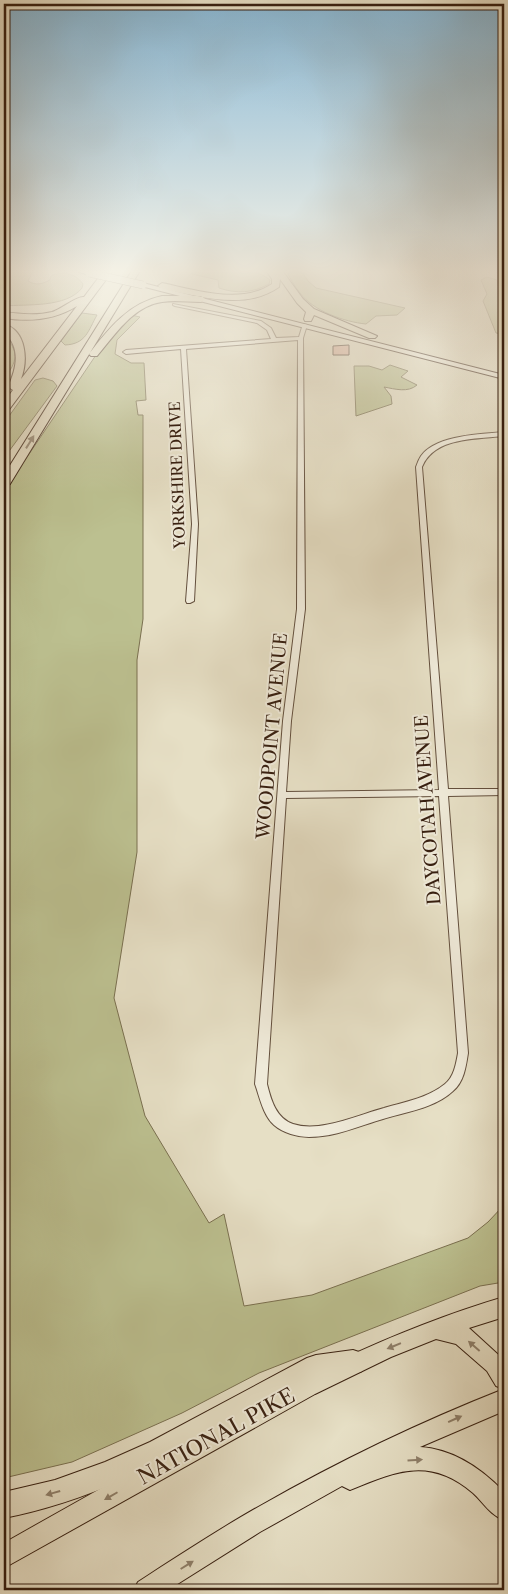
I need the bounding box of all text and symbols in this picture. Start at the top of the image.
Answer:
street label: YORKSHIRE DRIVE [165,401,189,550]
one-way arrow [25,436,34,449]
street label: WOODPOINT AVENUE [252,632,292,841]
street label: DAYCOTAH AVENUE [410,714,446,906]
one-way arrow [469,1340,481,1352]
one-way arrow [387,1342,401,1350]
street label: NATIONAL PIKE [133,1382,299,1490]
one-way arrow [448,1415,462,1423]
one-way arrow [407,1455,423,1463]
one-way arrow [46,1489,61,1497]
one-way arrow [104,1491,117,1500]
one-way arrow [180,1560,194,1569]

